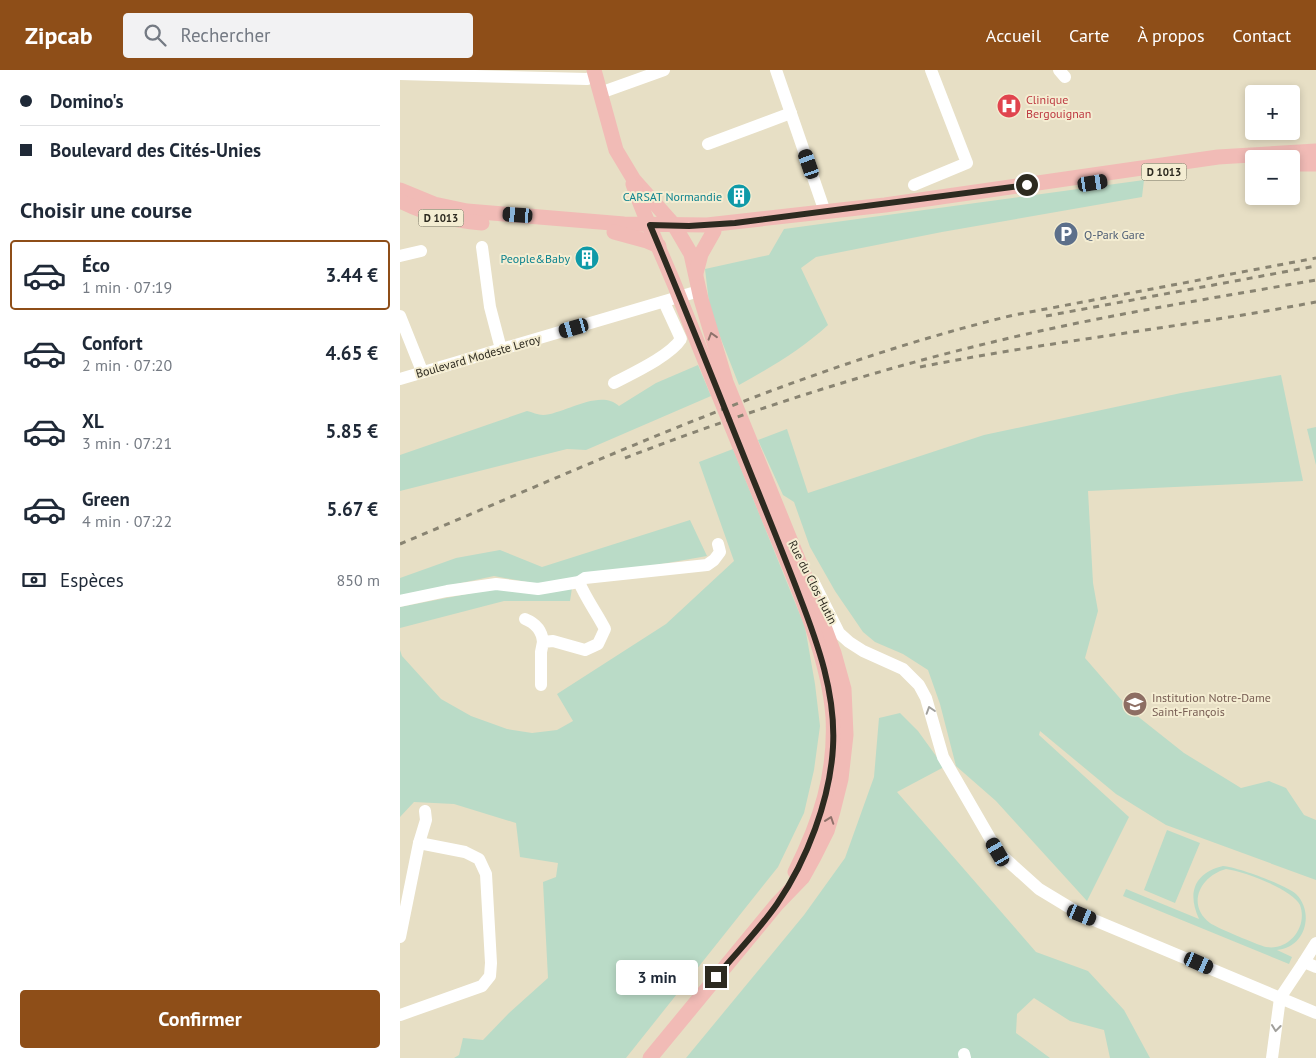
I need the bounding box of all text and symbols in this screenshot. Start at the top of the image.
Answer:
search box [123,13,473,58]
text: Zipcab [25,20,93,51]
icon: search [141,21,169,49]
text: Rechercher [181,23,271,47]
text: Accueil [986,24,1041,47]
text: Carte [1069,24,1110,47]
text: À propos [1138,24,1205,47]
text: Contact [1233,24,1291,47]
map controls [1245,85,1300,205]
button: + [1245,85,1300,140]
text: Domino's [50,89,124,113]
place label: Clinique Bergouignan [1026,92,1091,121]
hospital icon: Clinique Bergouignan [996,93,1022,119]
text: Boulevard des Cités-Unies [50,138,261,162]
car [797,147,820,181]
button: − [1245,150,1300,205]
road number: D 1013 [1142,164,1186,180]
car [1077,173,1108,193]
route start [1016,174,1038,196]
building icon: CARSAT Normandie [726,183,752,209]
place label: CARSAT Normandie [623,189,722,204]
text: Choisir une course [20,196,192,224]
car [502,206,533,224]
road number: D 1013 [418,210,464,226]
parking icon: Q-Park Gare [1053,221,1079,247]
place label: Q-Park Gare [1084,227,1145,242]
building icon: People&Baby [574,245,600,271]
place label: People&Baby [501,251,570,266]
icon: car [22,253,67,298]
text: Éco [82,253,110,277]
text: 3.44 € [325,263,378,287]
text: 1 min · 07:19 [82,277,172,297]
car [557,317,590,339]
icon: car [22,331,67,376]
text: Confort [82,331,143,355]
street label: Boulevard Modeste Leroy [414,331,542,381]
one-way arrow [707,332,717,340]
text: 4.65 € [325,341,378,365]
text: 2 min · 07:20 [82,355,172,375]
icon: car [22,409,67,454]
text: XL [82,409,104,433]
text: 5.85 € [325,419,378,443]
text: 3 min · 07:21 [82,433,172,453]
icon: car [22,487,67,532]
text: Green [82,487,130,511]
text: 5.67 € [326,497,378,521]
text: 4 min · 07:22 [82,511,172,531]
street label: Rue du Clos Hutin [785,537,841,627]
icon: cash [20,566,48,594]
text: Espèces [60,568,124,592]
text: 850 m [337,570,380,590]
place label: Institution Notre‐Dame Saint‐François [1152,690,1271,719]
school or university icon: Institution Notre‐Dame Saint‐François [1122,691,1148,717]
one-way arrow [925,707,935,715]
one-way arrow [825,816,835,824]
car [984,835,1011,869]
car [1065,902,1098,928]
car [1182,950,1215,976]
callout: 3 min [616,960,698,994]
route end [705,966,727,988]
text: 3 min [637,967,677,987]
button: Confirmer [20,990,380,1048]
one-way arrow [1271,1025,1282,1033]

